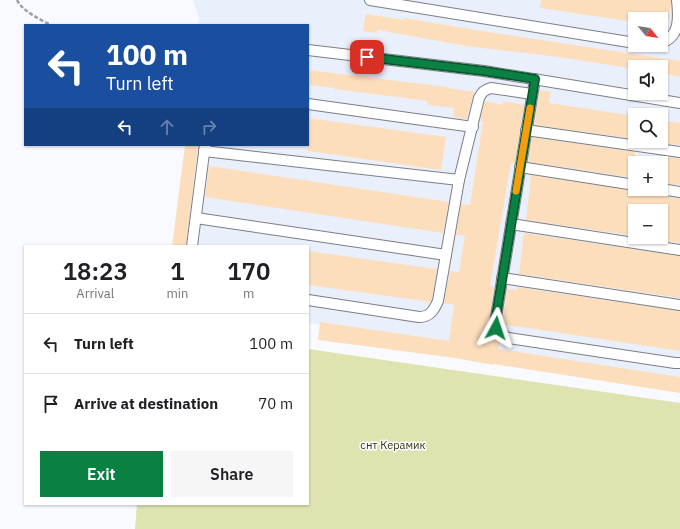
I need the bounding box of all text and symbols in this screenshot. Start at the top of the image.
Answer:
north arrow [628,12,668,52]
map controls [628,12,668,244]
text: 100 m [106,36,188,73]
icon: left [40,40,92,92]
pin [350,40,384,74]
icon: arrive [356,46,378,68]
button: sound [628,60,668,100]
text: Turn left [106,72,174,95]
button: search [628,108,668,148]
icon: left [114,116,136,138]
icon: ahead [156,116,178,138]
icon: right [198,116,220,138]
button: + [628,156,668,196]
button: − [628,204,668,244]
text: 18:23 [63,255,128,287]
text: 1 [170,255,185,287]
text: 170 [227,255,270,287]
text: Arrival [76,285,114,302]
text: min [167,285,189,302]
text: m [243,285,254,302]
position arrow [475,307,517,349]
icon: left [40,333,62,355]
text: Turn left [74,334,134,353]
text: 100 m [249,334,293,353]
icon: arrive [40,393,62,415]
text: Arrive at destination [74,394,218,413]
text: 70 m [258,394,293,413]
park label: снт Керамик [360,438,426,452]
button: Exit [40,451,163,497]
button: Share [171,451,293,497]

